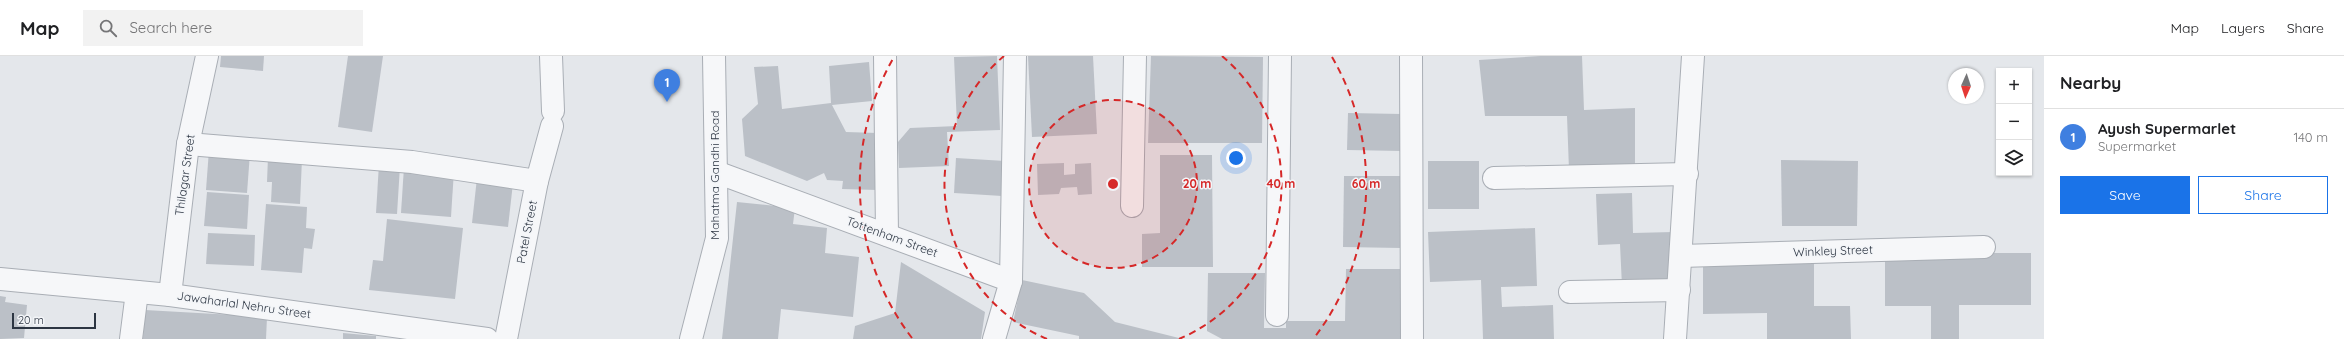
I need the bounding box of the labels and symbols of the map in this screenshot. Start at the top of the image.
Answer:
north arrow [1948,68,1984,104]
pin: 1 [654,69,680,102]
street label: Mahatma Gandhi Road [707,110,722,240]
street label: Thilagar Street [171,133,198,217]
your location [1226,148,1246,168]
text: 20 m [1183,176,1211,191]
text: 40 m [1267,176,1295,191]
text: 60 m [1352,176,1380,191]
centre of rings [1106,177,1120,191]
street label: Patel Street [513,199,540,265]
street label: Tottenham Street [845,213,940,260]
street label: Winkley Street [1793,242,1873,259]
street label: Jawaharlal Nehru Street [176,288,312,321]
scale bar [12,311,96,330]

